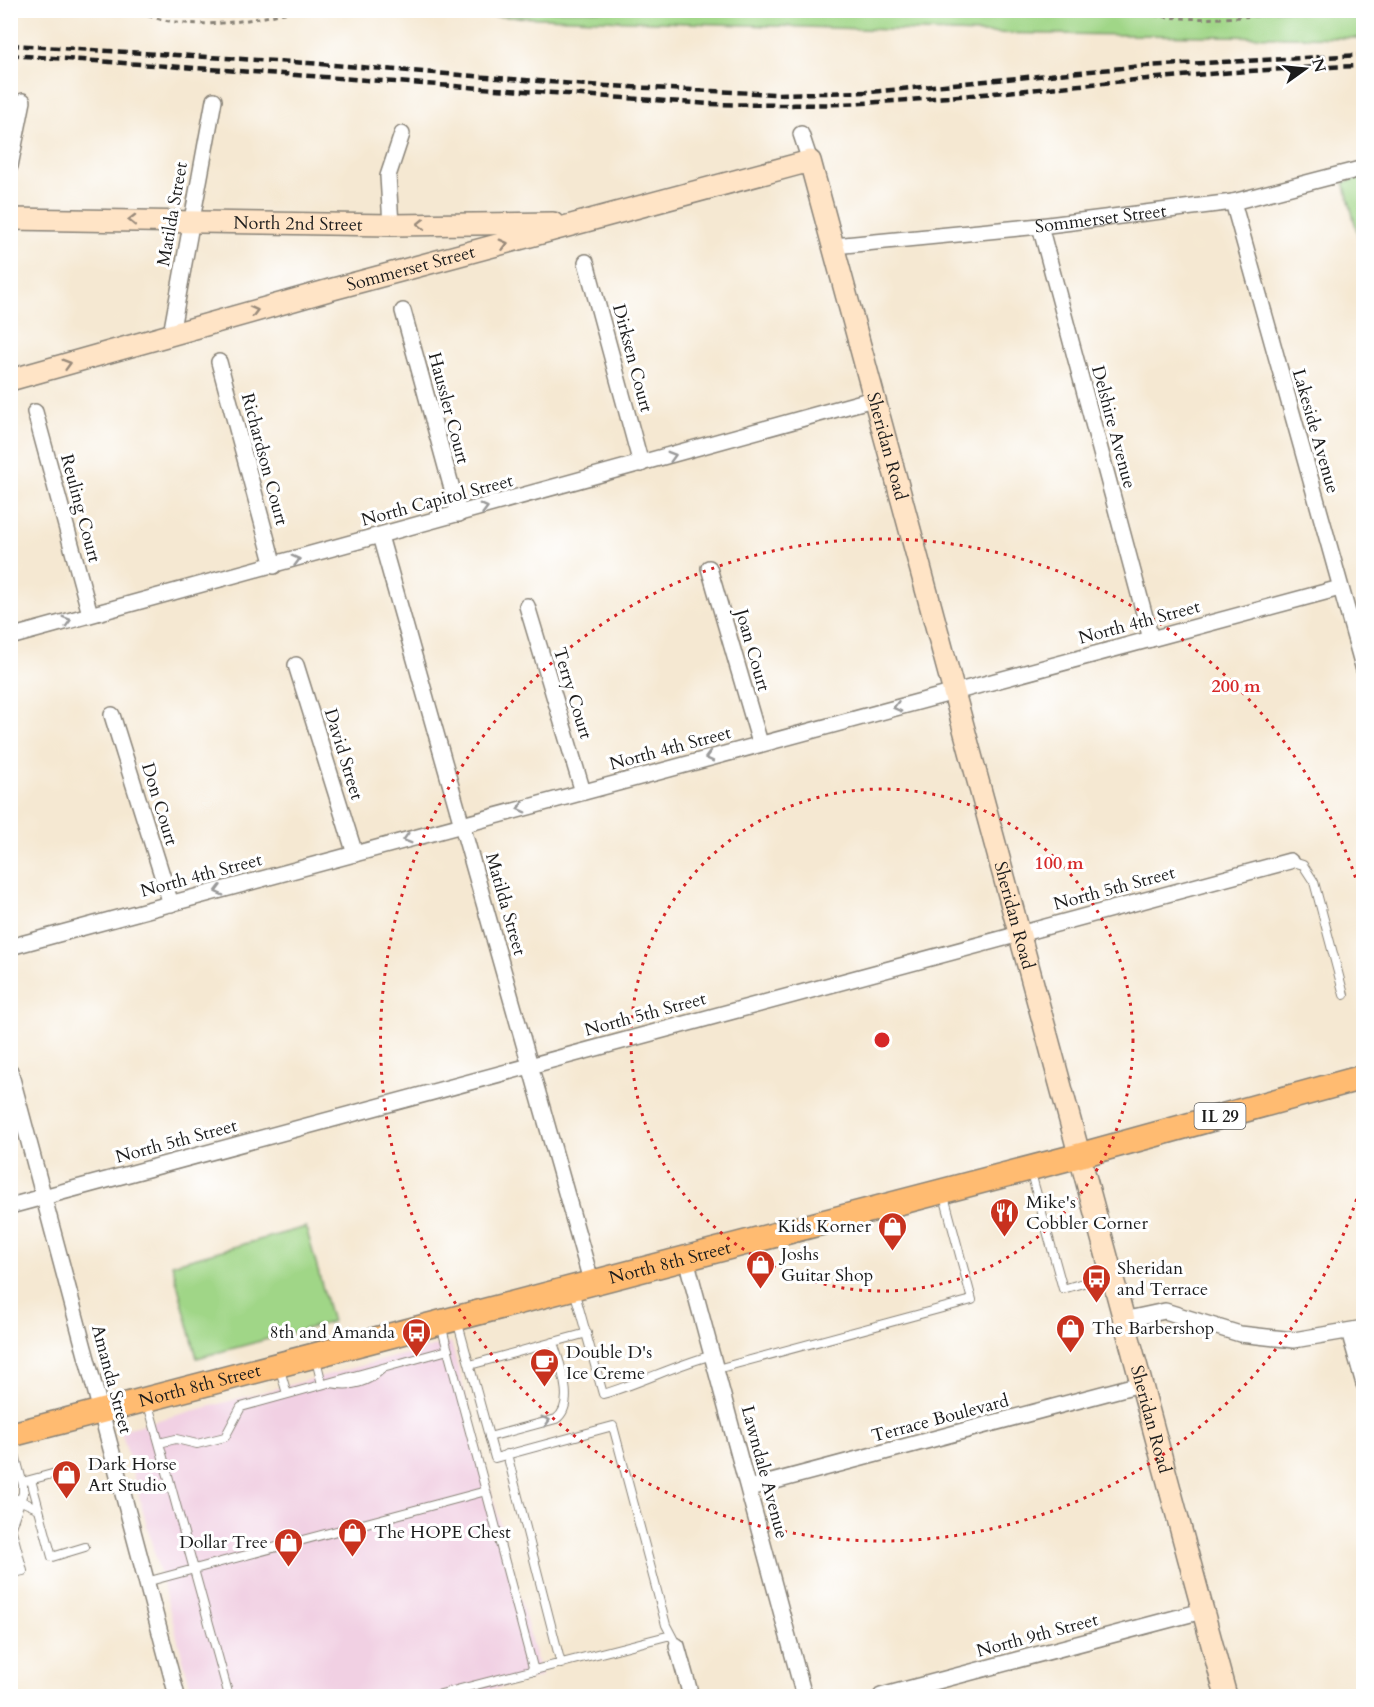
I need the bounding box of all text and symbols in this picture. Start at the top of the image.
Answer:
north arrow [1275,39,1335,99]
text: N [1306,56,1331,75]
street label: Matilda Street [151,160,194,268]
street label: Sommerset Street [1034,198,1168,239]
street label: North 2nd Street [233,211,363,238]
one-way arrow [127,214,136,226]
one-way arrow [417,218,426,230]
street label: Sommerset Street [344,239,478,298]
one-way arrow [498,239,508,251]
street label: Dirksen Court [606,301,659,415]
one-way arrow [249,306,259,318]
street label: Haussler Court [422,350,475,467]
one-way arrow [61,359,72,371]
street label: Delshire Avenue [1085,363,1142,491]
street label: Lakeside Avenue [1286,366,1345,496]
street label: Richardson Court [235,390,294,528]
street label: Sheridan Road [860,390,913,504]
street label: Reuling Court [54,451,107,565]
one-way arrow [666,451,677,463]
street label: North Capitol Street [358,468,516,533]
one-way arrow [479,502,489,515]
one-way arrow [291,554,301,567]
street label: North 4th Street [1076,594,1203,651]
street label: Joan Court [728,603,776,694]
one-way arrow [61,616,72,628]
street label: Terry Court [547,644,598,742]
text: 200 m [1211,674,1261,699]
one-way arrow [892,700,903,712]
street label: David Street [318,705,369,803]
street label: North 4th Street [607,720,734,777]
one-way arrow [704,750,714,763]
street label: Don Court [135,760,184,849]
one-way arrow [516,801,526,814]
one-way arrow [402,832,413,844]
street label: North 4th Street [138,847,265,904]
street label: Matilda Street [479,850,532,959]
text: 100 m [1034,851,1084,876]
street label: Sheridan Road [987,859,1041,973]
street label: North 5th Street [1051,860,1178,917]
one-way arrow [214,884,225,896]
street label: North 5th Street [582,986,709,1043]
centre of rings [872,1030,892,1050]
road number: IL 29 [1194,1103,1246,1129]
street label: North 5th Street [113,1113,240,1170]
place label: Mike's Cobbler Corner [1026,1190,1148,1236]
restaurant icon: Mike's Cobbler Corner [989,1196,1021,1238]
shop icon: Kids Korner [876,1210,908,1252]
place label: Kids Korner [777,1214,871,1239]
street label: North 8th Street [606,1235,734,1291]
place label: Joshs Guitar Shop [778,1242,873,1288]
shop icon: Joshs Guitar Shop [744,1248,776,1290]
place label: Sheridan and Terrace [1117,1256,1208,1302]
bus stop icon: Sheridan and Terrace [1080,1262,1112,1304]
shop icon: The Barbershop [1055,1312,1087,1354]
bus stop icon: 8th and Amanda [400,1316,432,1358]
place label: The Barbershop [1092,1316,1214,1341]
place label: 8th and Amanda [270,1320,395,1345]
street label: Amanda Street [85,1322,138,1437]
place label: Double D's Ice Creme [566,1340,652,1386]
cafe icon: Double D's Ice Creme [529,1346,561,1388]
street label: North 8th Street [136,1358,264,1414]
street label: Sheridan Road [1124,1363,1177,1476]
street label: Terrace Boulevard [869,1388,1012,1449]
street label: Lawndale Avenue [735,1403,794,1541]
one-way arrow [541,1416,551,1429]
place label: Dark Horse Art Studio [88,1452,177,1498]
shop icon: Dark Horse Art Studio [51,1458,83,1500]
shop icon: The HOPE Chest [337,1516,369,1558]
place label: The HOPE Chest [374,1520,511,1545]
shop icon: Dollar Tree [273,1526,305,1568]
place label: Dollar Tree [179,1530,268,1555]
street label: North 9th Street [974,1607,1101,1664]

